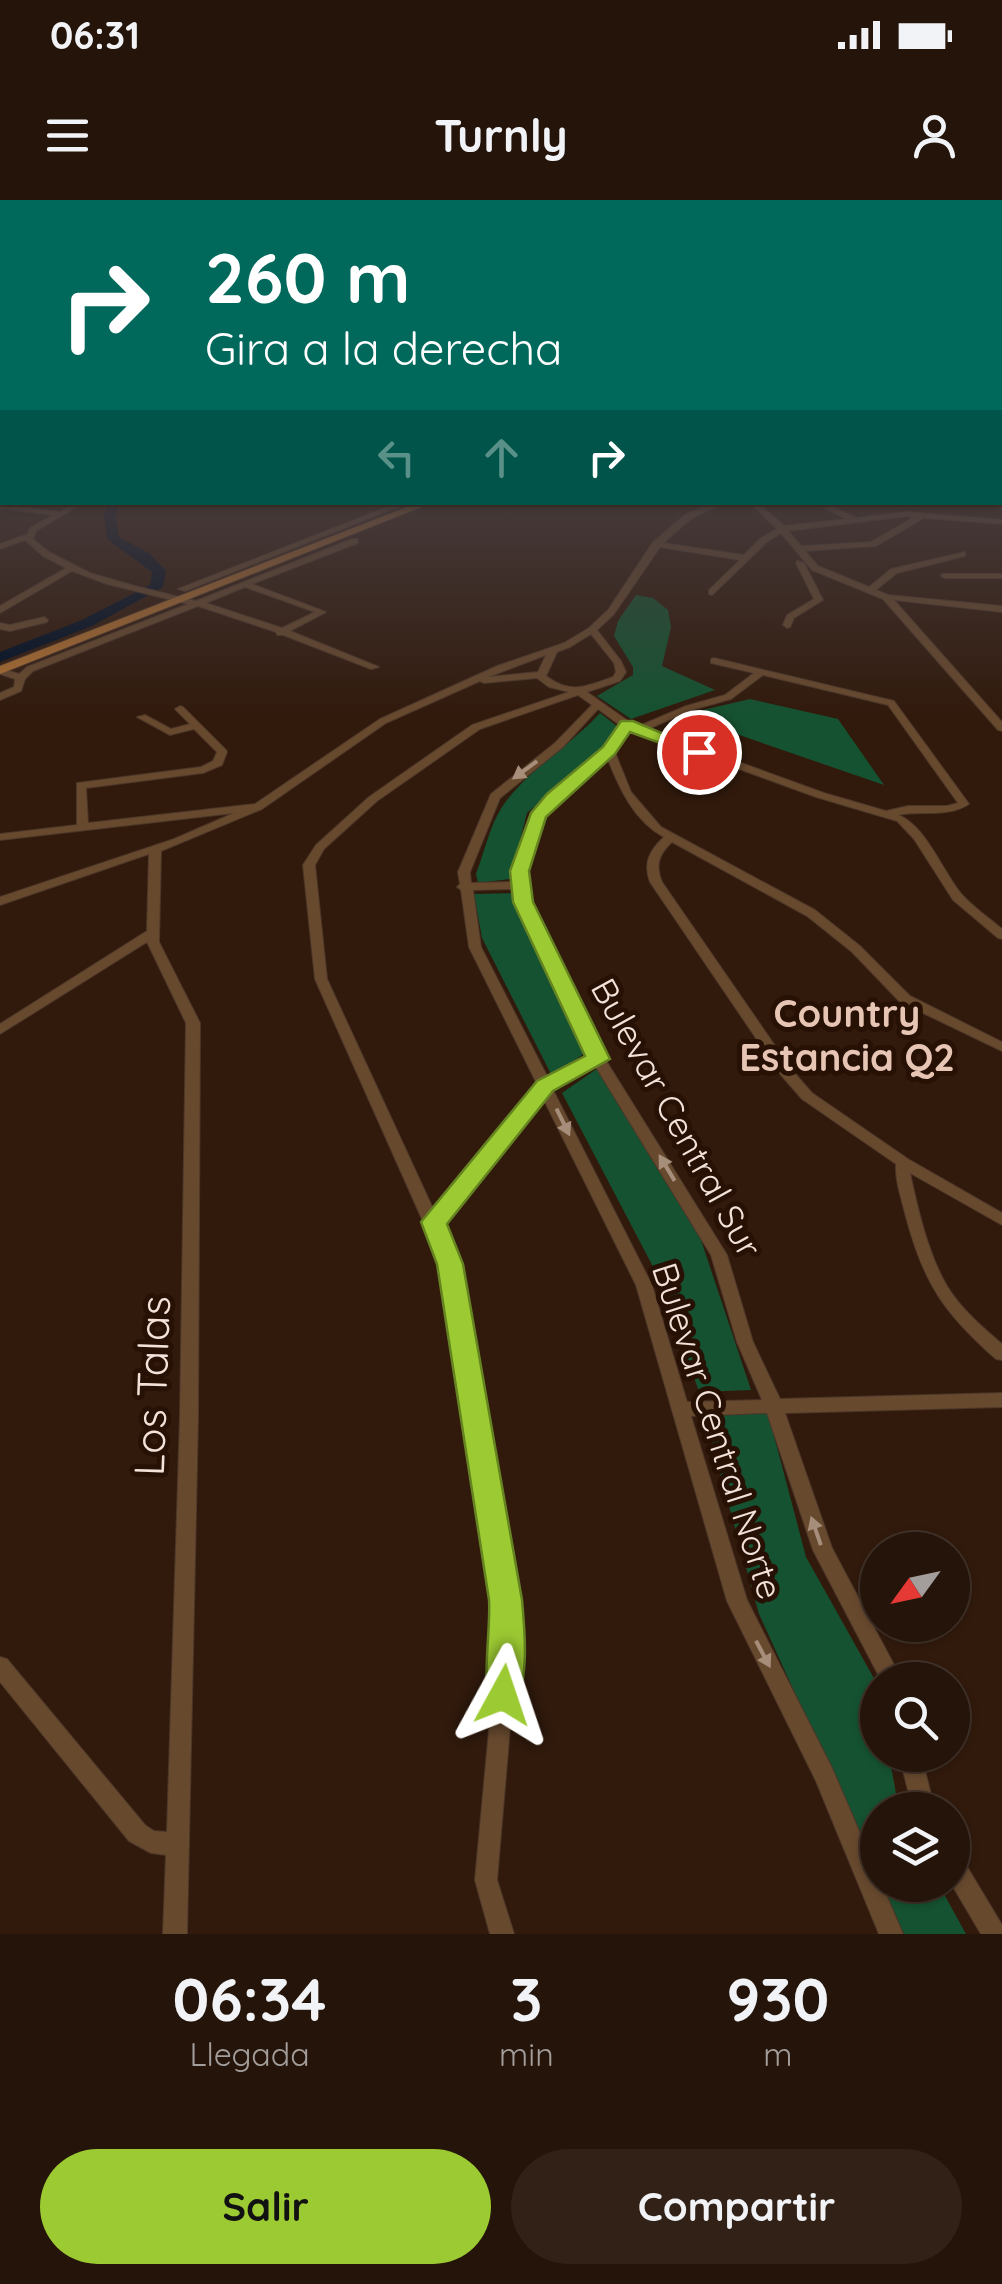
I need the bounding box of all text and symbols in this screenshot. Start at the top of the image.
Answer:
text: 06:31 [50,11,140,59]
text: Turnly [434,107,568,163]
icon: menu [40,108,95,163]
icon: person [907,108,962,163]
text: 260 m [205,233,411,321]
icon: right [40,240,170,370]
text: Gira a la derecha [205,320,562,376]
icon: left [369,430,424,485]
icon: ahead [474,430,529,485]
icon: right [579,430,634,485]
pin [657,710,742,795]
icon: arrive [672,725,727,780]
one-way arrow [512,760,538,780]
street label: Bulevar Central Sur [582,970,772,1265]
district label: Country Estancia Q2 [739,989,955,1081]
one-way arrow [554,1108,571,1137]
one-way arrow [659,1154,676,1182]
street label: Bulevar Central Norte [643,1257,793,1604]
street label: Los Talas [122,1295,181,1477]
one-way arrow [808,1516,823,1546]
north arrow [860,1532,970,1642]
map controls [860,1532,970,1902]
one-way arrow [754,1640,771,1668]
position arrow [451,1643,555,1747]
button: search [860,1662,970,1772]
button: layers [860,1792,970,1902]
text: 06:34 [173,1961,327,2036]
text: 3 [510,1961,542,2036]
text: 930 [726,1961,829,2036]
text: Llegada [190,2034,310,2074]
text: min [499,2034,554,2074]
text: m [763,2034,792,2074]
button: Salir [40,2149,491,2264]
button: Compartir [511,2149,962,2264]

